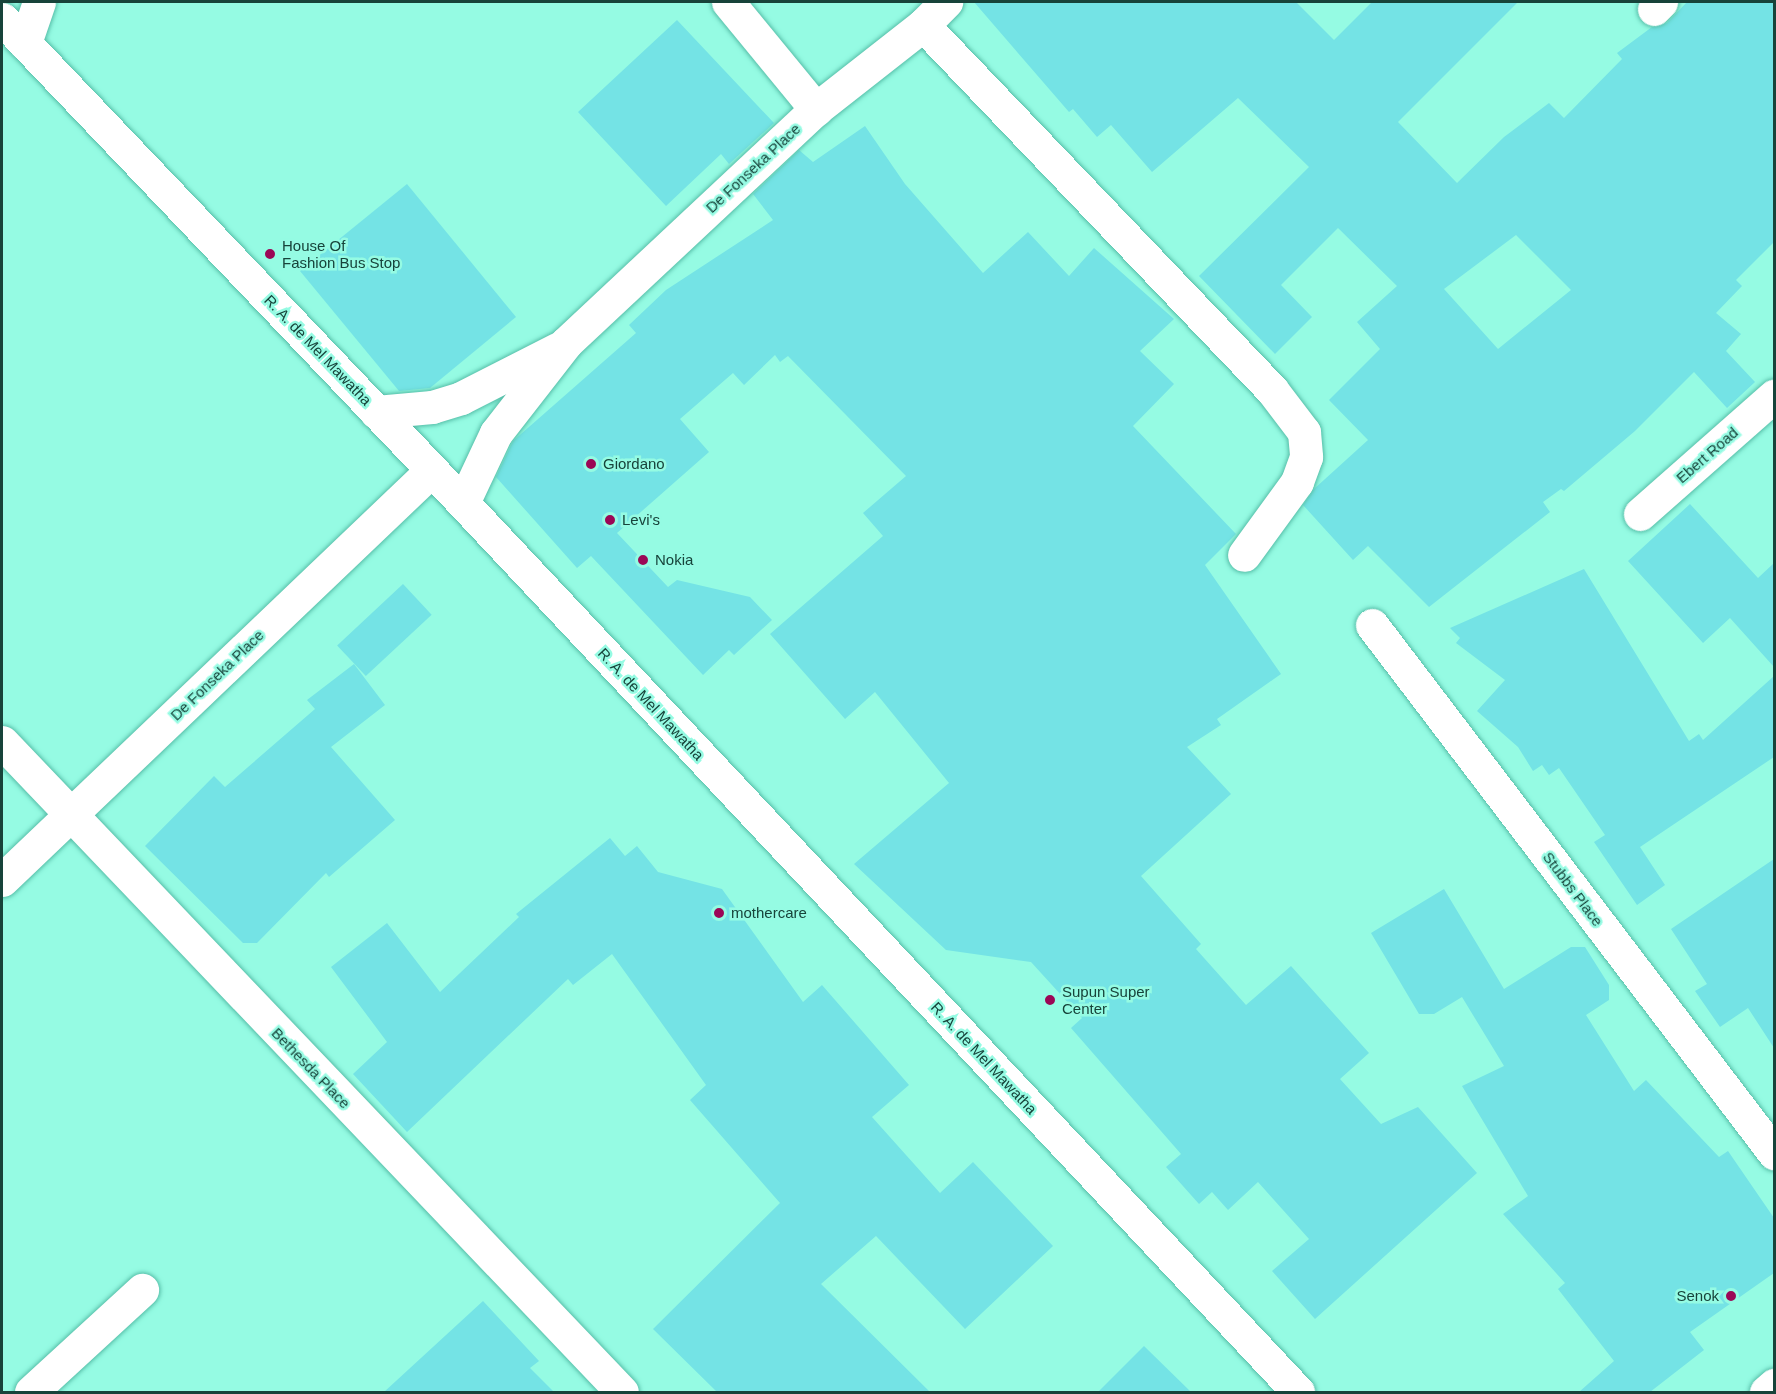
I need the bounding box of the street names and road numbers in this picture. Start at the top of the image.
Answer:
street label: De Fonseka Place [702,120,804,216]
street label: R. A. de Mel Mawatha [260,291,376,409]
street label: Ebert Road [1672,423,1742,487]
street label: De Fonseka Place [167,626,267,724]
street label: R. A. de Mel Mawatha [594,644,708,764]
street label: Stubbs Place [1539,848,1607,930]
street label: R. A. de Mel Mawatha [927,998,1041,1118]
street label: Bethesda Place [268,1024,354,1112]

